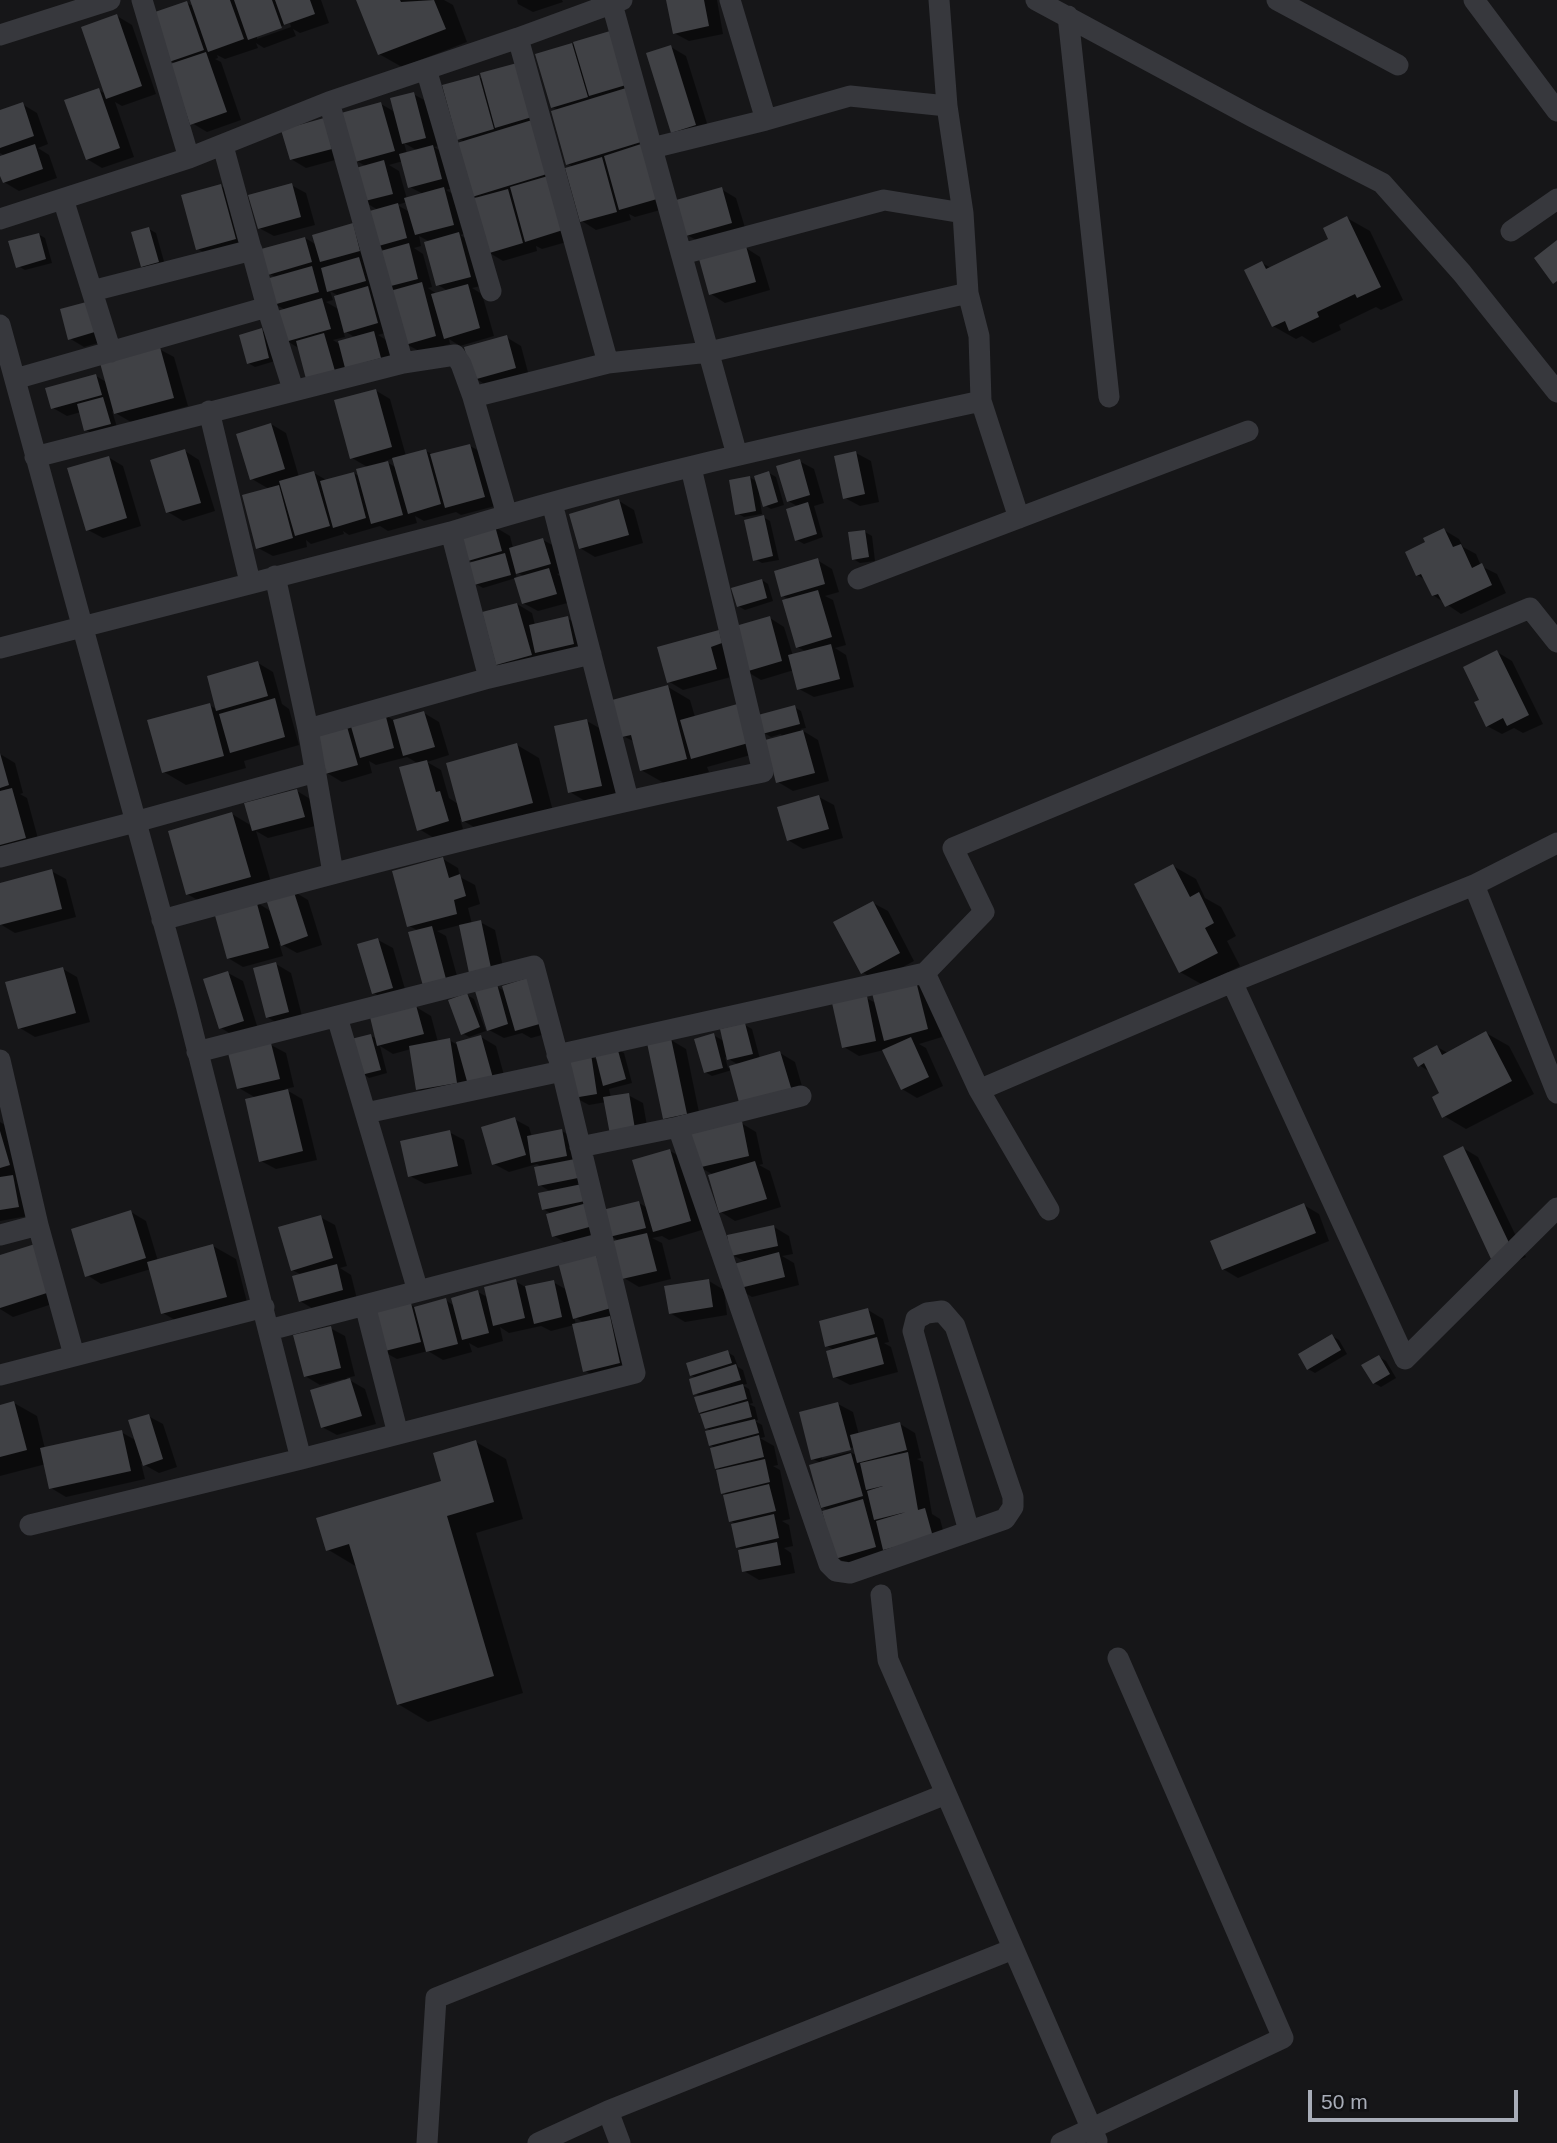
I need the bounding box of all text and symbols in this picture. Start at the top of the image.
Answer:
scale bar [1312,2076,1522,2120]
text: 50 m [1321,2090,1368,2113]

